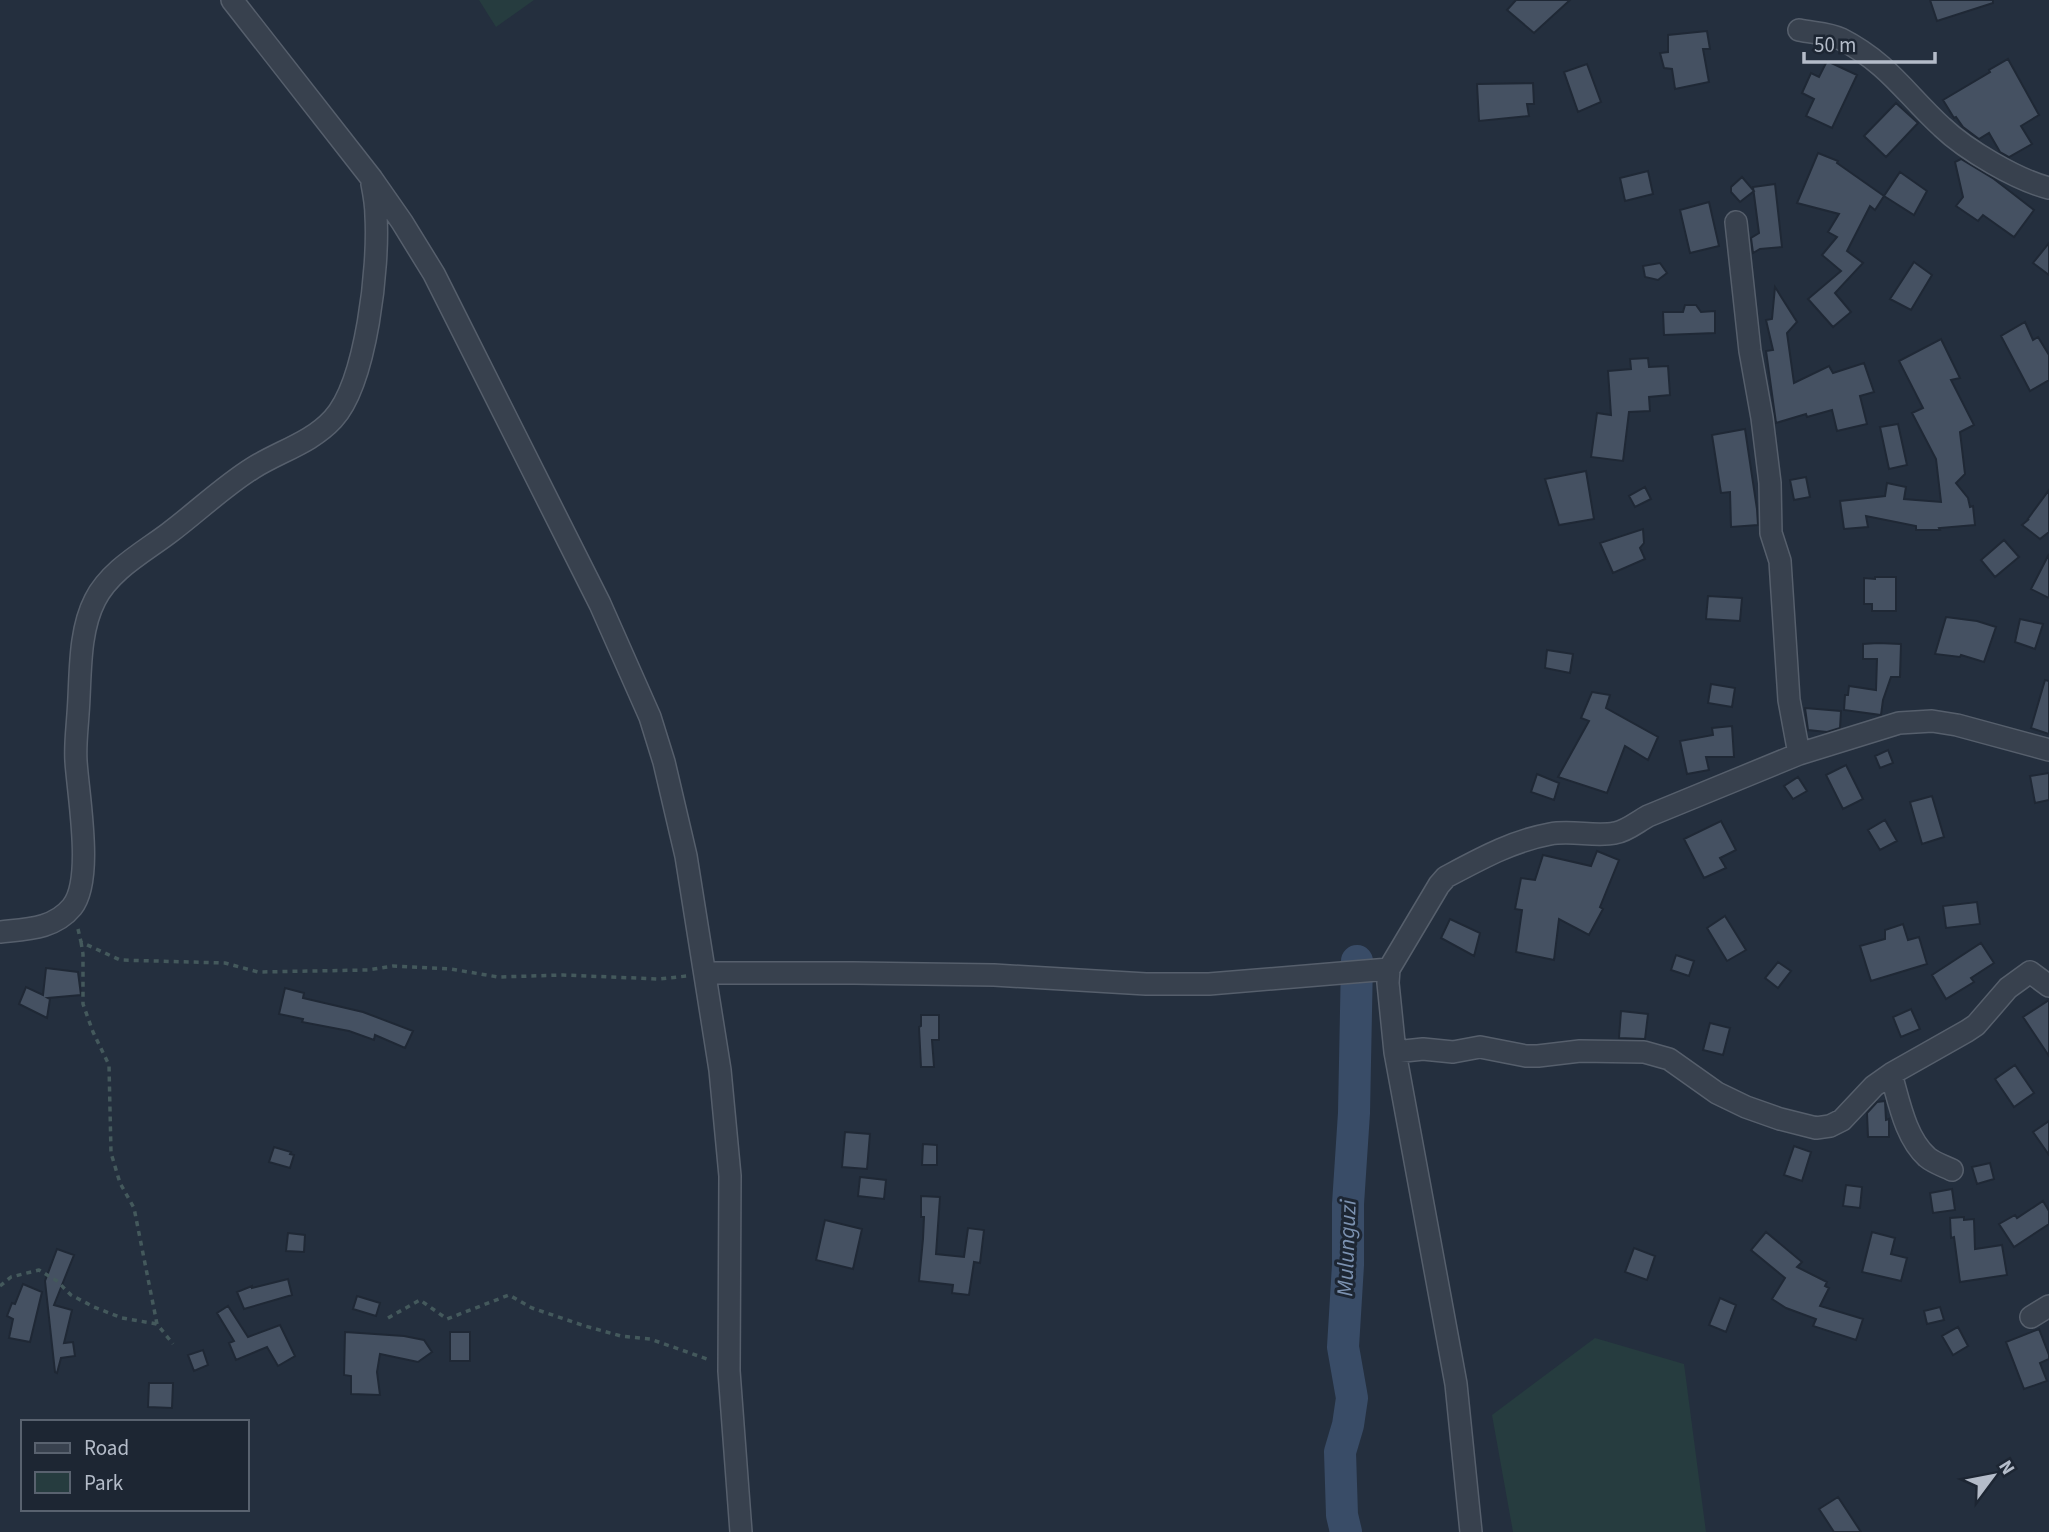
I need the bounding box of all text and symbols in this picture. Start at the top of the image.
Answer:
scale bar [1804,21,1935,65]
text: 50 m [1814,30,1856,60]
water label: Mulunguzi [1328,1198,1365,1297]
legend [21,1420,248,1511]
text: Road [84,1433,129,1463]
north arrow [1958,1441,2028,1511]
text: N [1991,1455,2021,1480]
text: Park [84,1468,124,1498]

